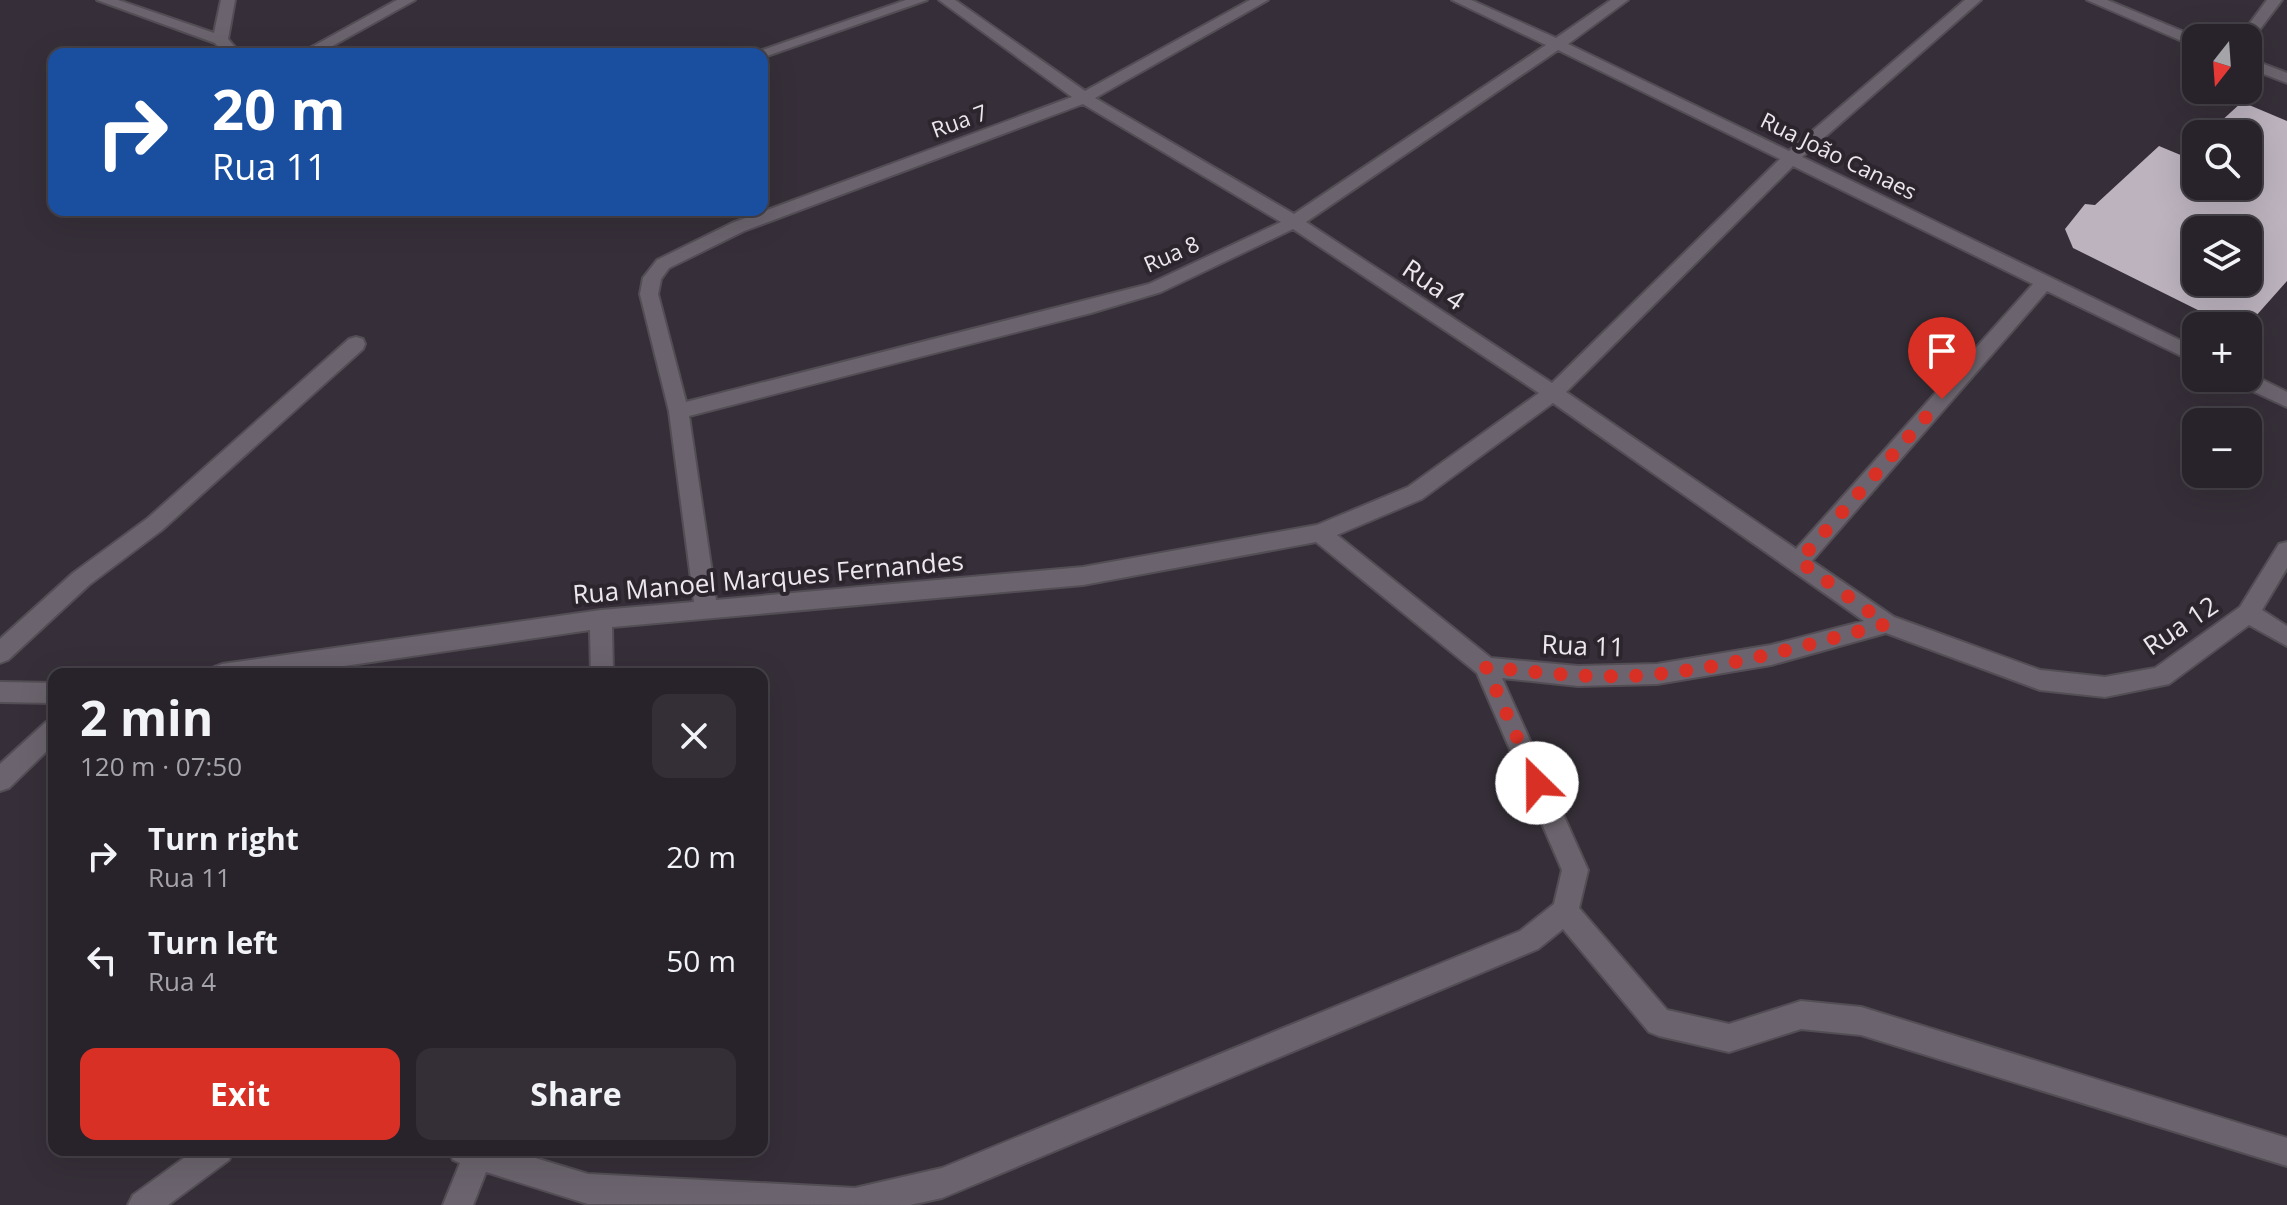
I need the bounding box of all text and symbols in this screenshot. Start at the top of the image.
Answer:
north arrow [2182,24,2262,104]
map controls [2182,24,2262,488]
text: 20 m [212,70,346,146]
icon: right [80,80,184,184]
street label: Rua 7 [927,96,991,144]
street label: Rua João Canaes [1756,104,1922,206]
button: search [2182,120,2262,200]
text: Rua 11 [212,142,327,191]
button: layers [2182,216,2262,296]
street label: Rua 8 [1139,228,1203,278]
street label: Rua 4 [1396,250,1472,318]
button: + [2182,312,2262,392]
pin [1908,317,1976,399]
icon: arrive [1920,329,1964,373]
button: − [2182,408,2262,488]
street label: Rua Manoel Marques Fernandes [571,542,965,612]
street label: Rua 12 [2136,587,2224,663]
street label: Rua 11 [1541,626,1625,664]
text: 2 min [80,685,213,750]
button: close [652,694,736,778]
position arrow [1495,741,1579,825]
text: 120 m · 07:50 [80,748,242,784]
text: Turn right [148,818,299,859]
icon: right [80,834,124,878]
text: 20 m [666,836,736,877]
text: Rua 11 [148,859,231,895]
text: Turn left [148,922,278,963]
icon: left [80,938,124,982]
text: 50 m [666,940,736,981]
text: Rua 4 [148,963,216,999]
button: Exit [80,1048,400,1140]
button: Share [416,1048,736,1140]

